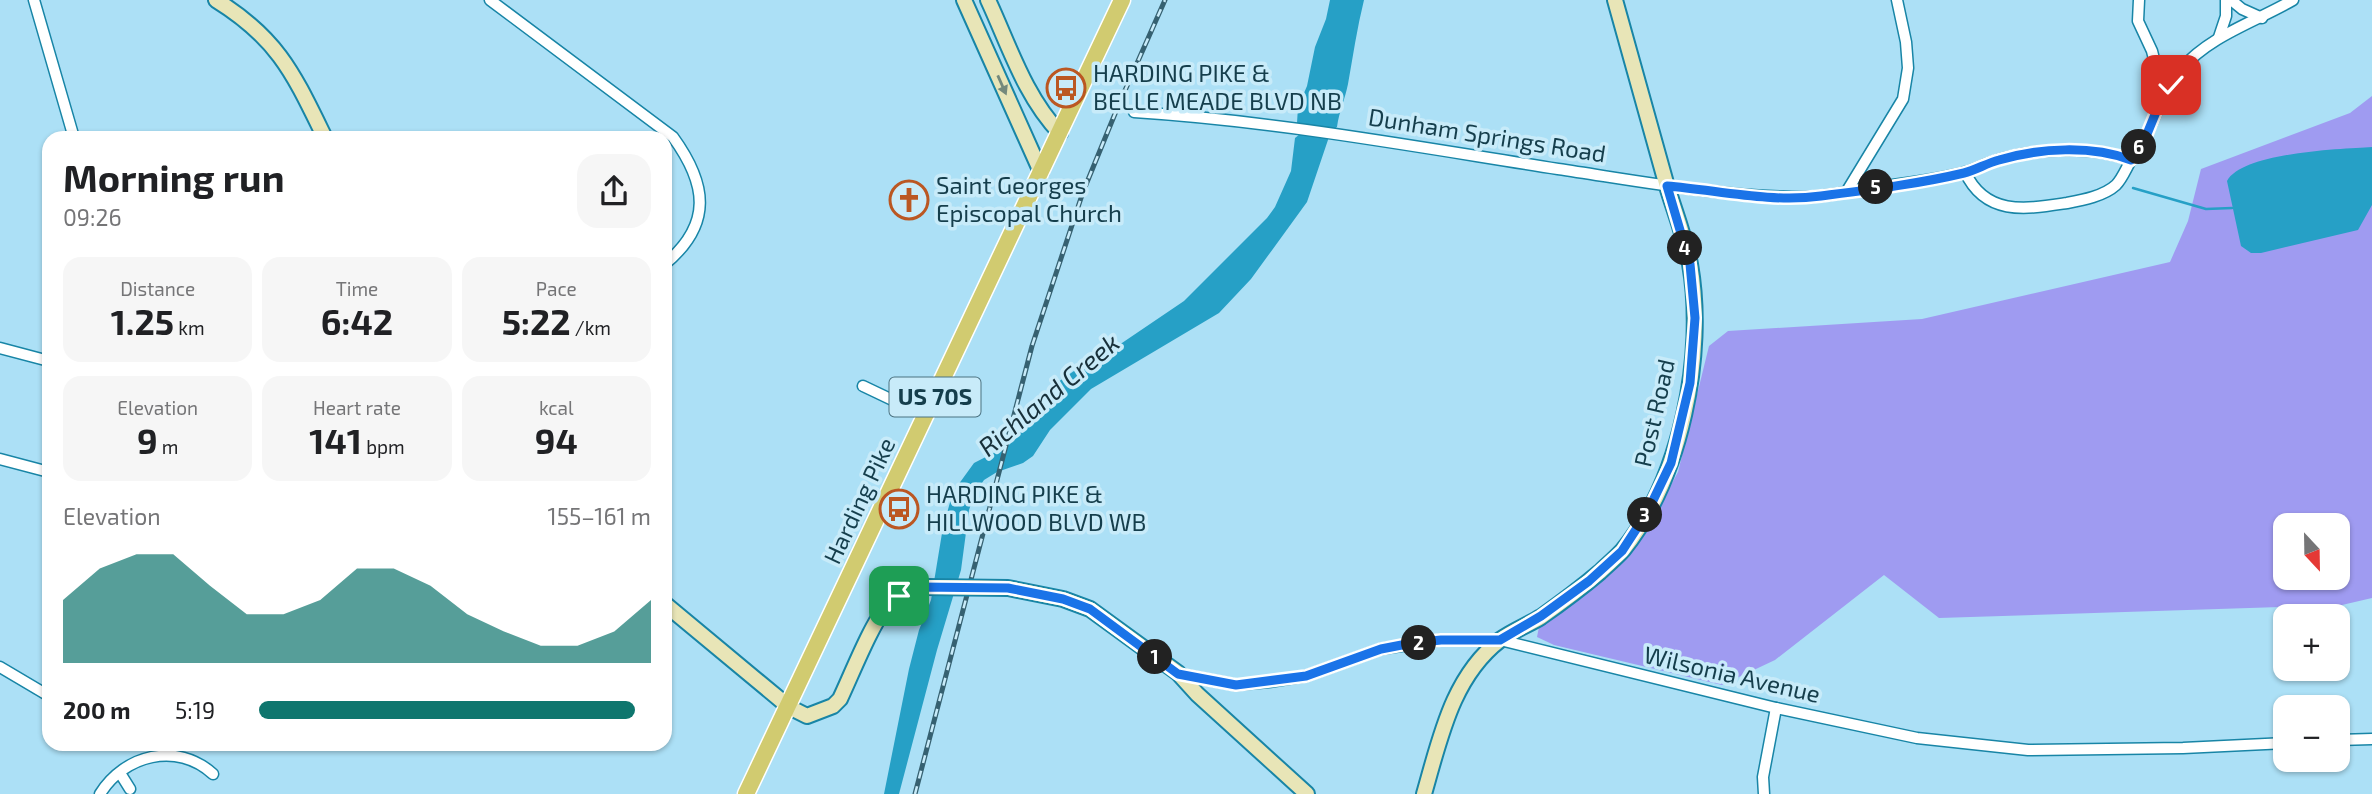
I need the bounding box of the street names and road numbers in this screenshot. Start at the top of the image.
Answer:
street label: Dunham Springs Road [1366,101,1608,168]
street label: Post Road [1627,356,1680,469]
road number: US 70S [890,378,981,416]
street label: Harding Pike [817,433,900,568]
street label: Wilsonia Avenue [1641,639,1823,708]

